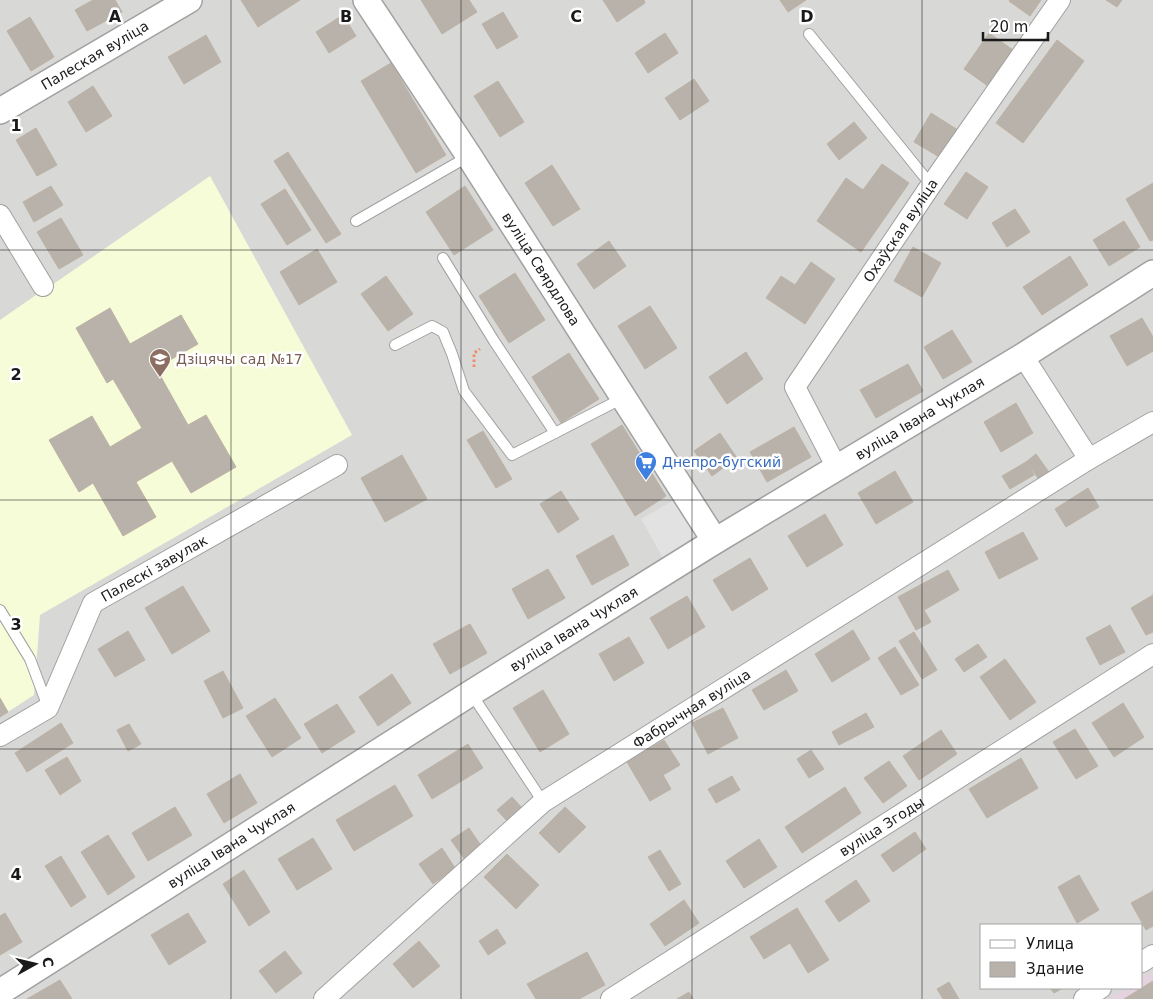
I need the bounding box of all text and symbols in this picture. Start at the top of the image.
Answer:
text: A [109,7,122,26]
text: B [340,7,352,26]
text: C [570,7,582,26]
text: D [800,7,814,26]
scale bar [983,10,1048,42]
street label: Палеская вуліца [38,18,151,93]
text: 20 m [990,18,1028,36]
text: 1 [10,116,22,135]
street label: Охаўская вуліца [860,176,941,285]
street label: вуліца Свярдлова [499,209,583,329]
school or university icon: Дзіцячы сад №17 [148,347,172,378]
place label: Дзіцячы сад №17 [176,351,303,367]
text: 2 [10,365,22,384]
street label: вуліца Івана Чуклая [852,373,987,463]
supermarket icon: Днепро-бугский [634,450,658,481]
place label: Днепро-бугский [662,454,781,470]
street label: Палескі завулак [98,532,210,605]
street label: вуліца Івана Чуклая [507,583,641,675]
text: 3 [10,615,22,634]
street label: Фабрычная вуліца [630,666,753,752]
street label: вуліца Згоды [836,794,927,860]
street label: вуліца Івана Чуклая [165,799,298,891]
text: 4 [10,865,22,884]
legend [980,924,1143,989]
text: Улица [1026,935,1074,953]
north arrow [10,939,60,989]
text: С [39,956,57,968]
text: Здание [1026,960,1084,978]

